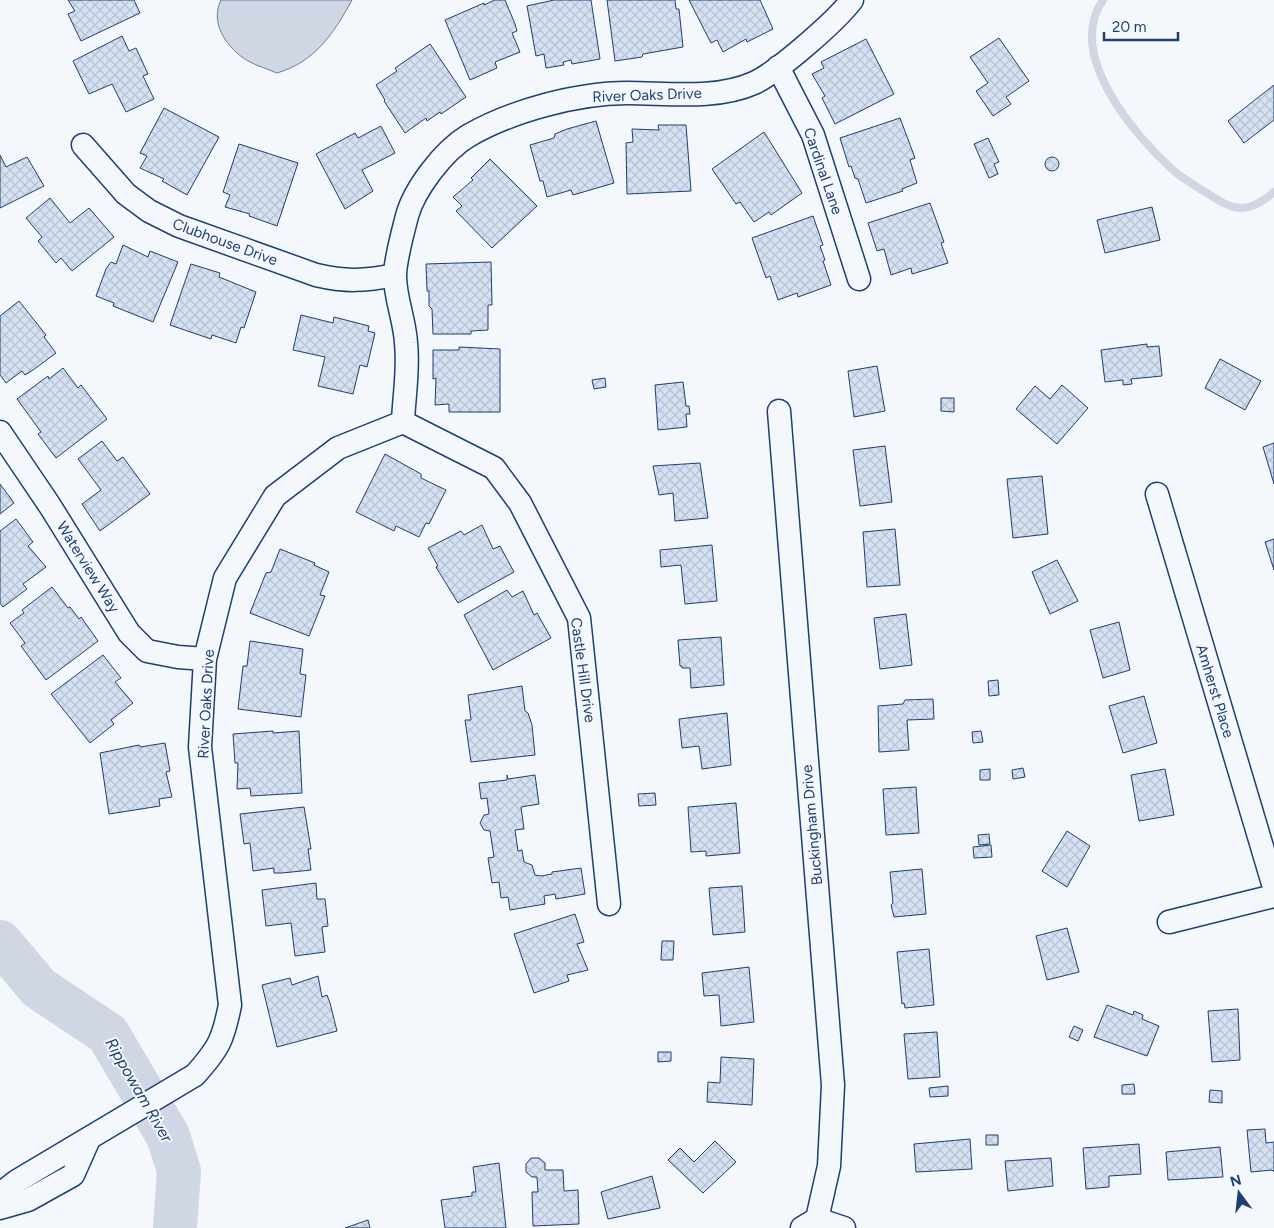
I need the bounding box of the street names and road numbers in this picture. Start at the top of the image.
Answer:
street label: River Oaks Drive [592,84,702,106]
street label: Cardinal Lane [800,125,846,217]
street label: Clubhouse Drive [170,215,280,269]
street label: Waterview Way [53,518,123,616]
street label: Castle Hill Drive [567,616,599,724]
street label: Amherst Place [1192,642,1238,740]
street label: River Oaks Drive [194,649,218,759]
street label: Buckingham Drive [798,764,826,886]

